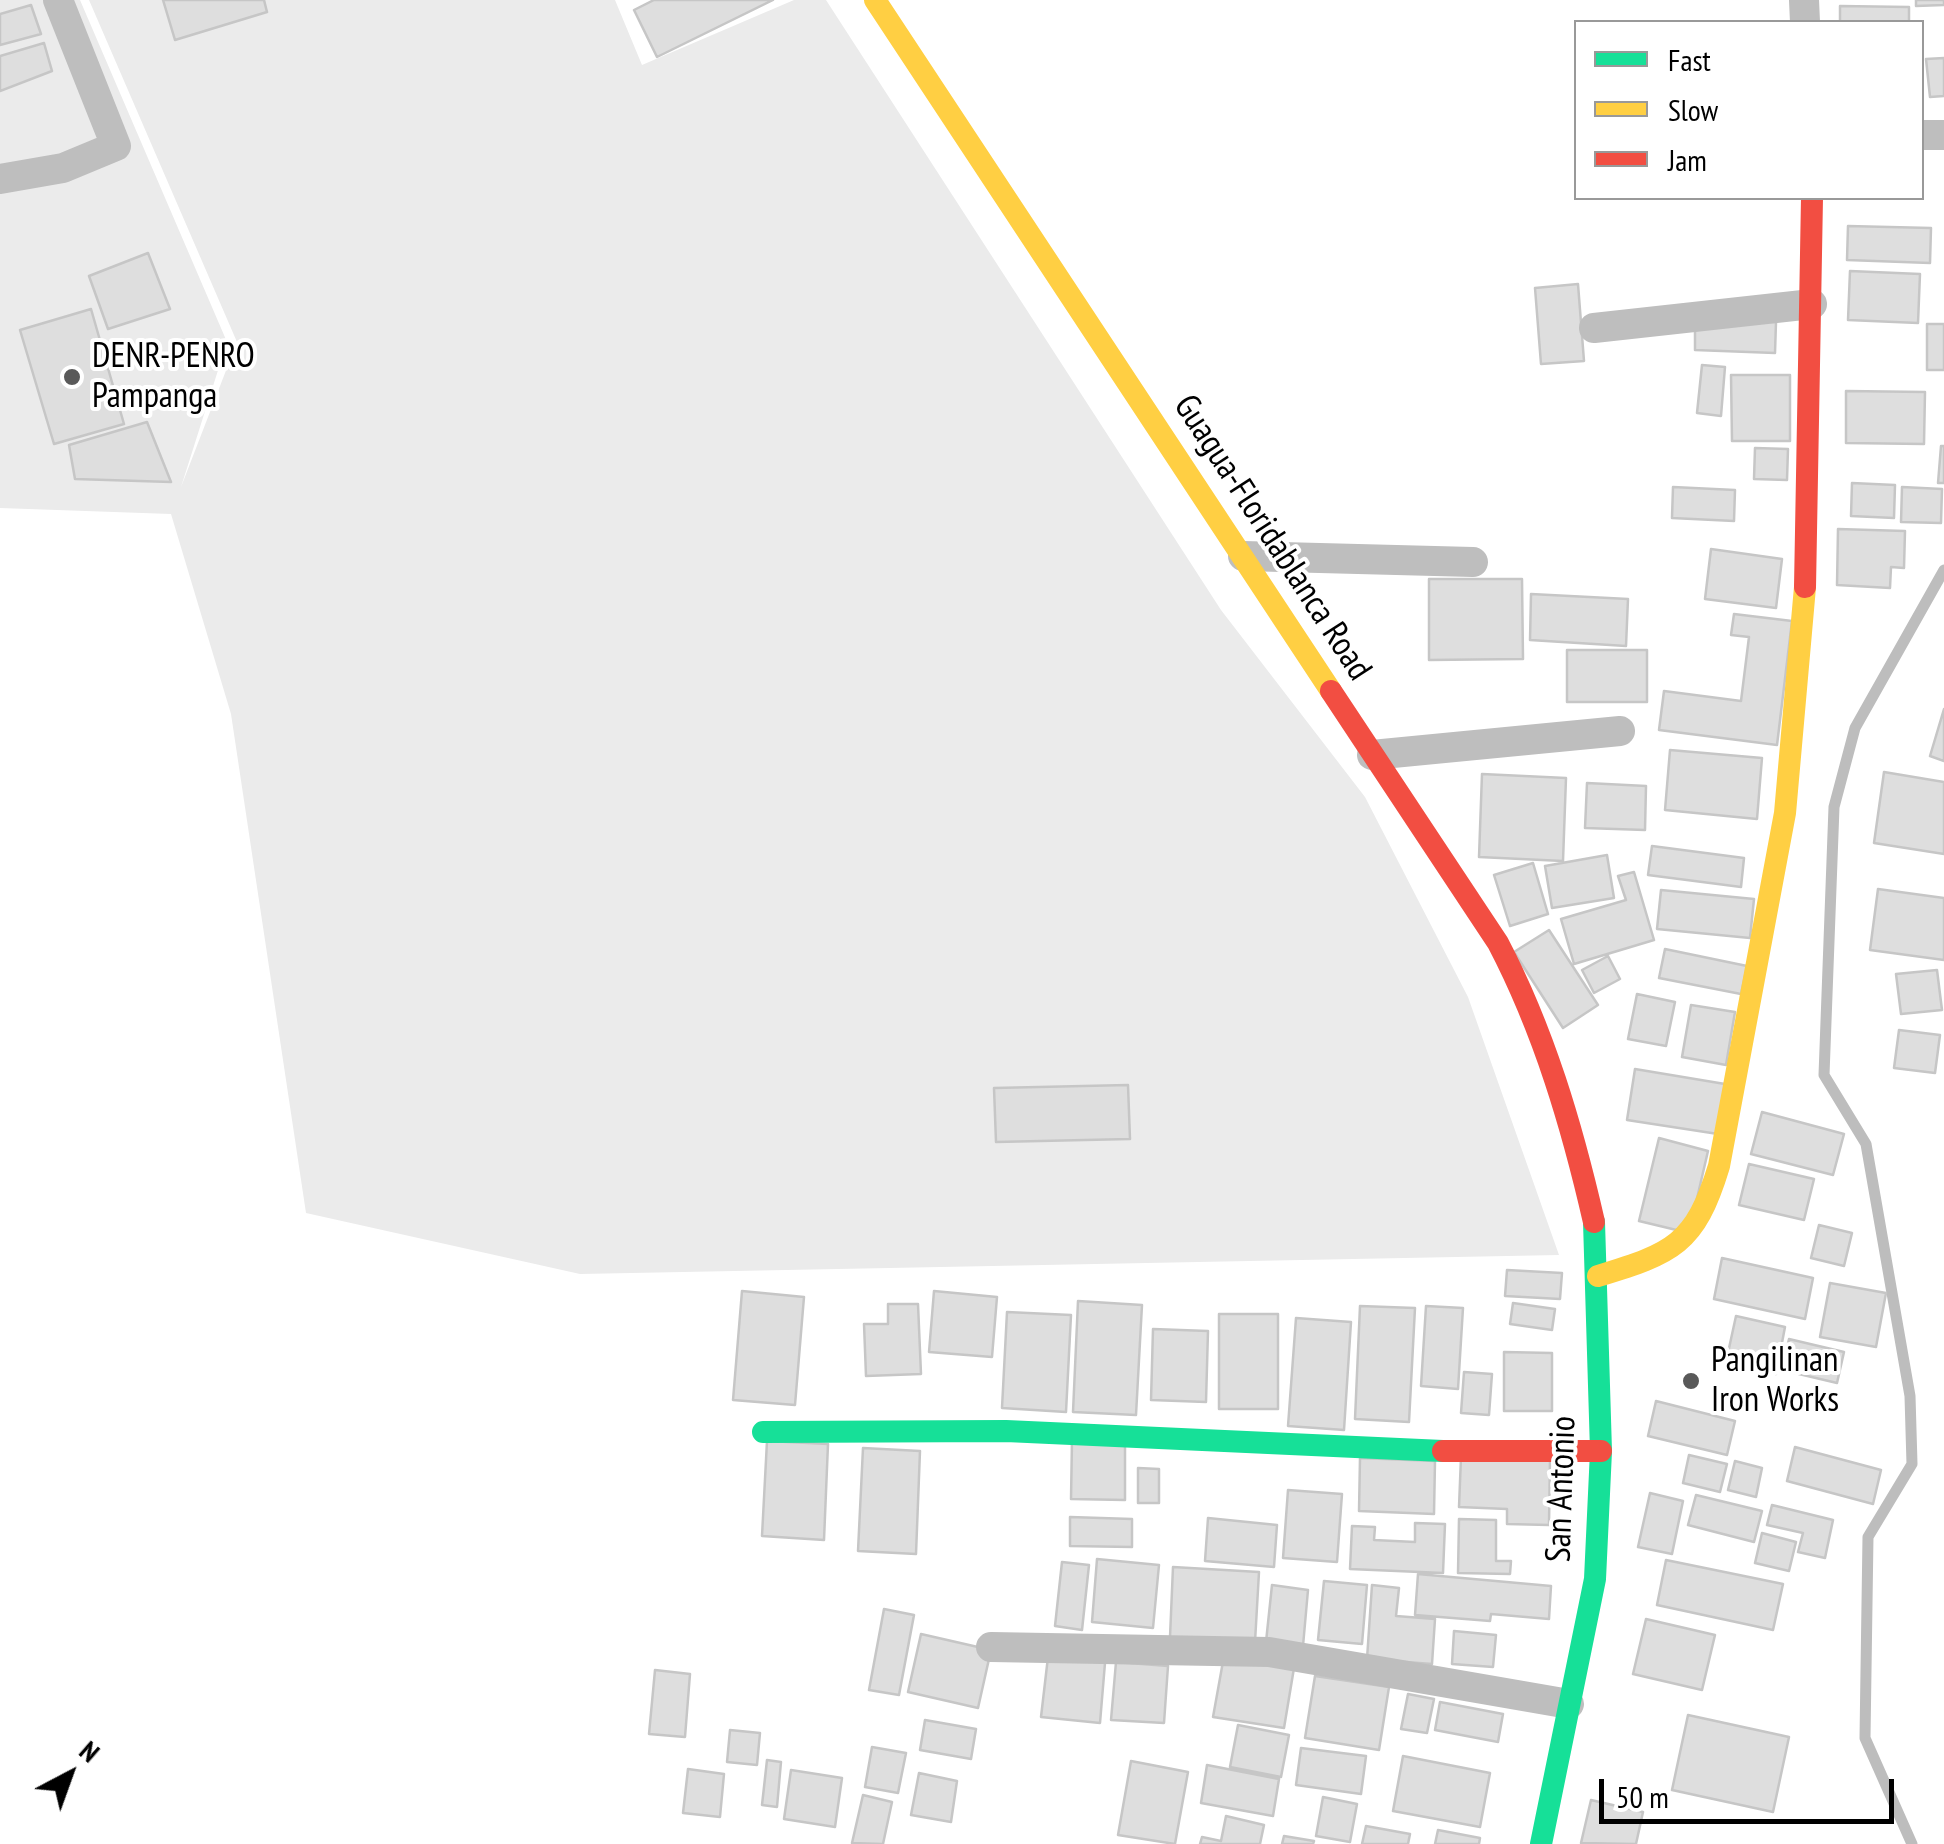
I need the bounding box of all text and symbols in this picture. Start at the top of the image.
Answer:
legend [1574,20,1924,200]
text: Fast [1668,40,1711,79]
text: Slow [1668,90,1718,129]
text: Jam [1668,140,1707,179]
place label: DENR-PENRO Pampanga [92,336,255,418]
marker: DENR-PENRO Pampanga [61,366,83,388]
street label: Guagua-Floridablanca Road [1164,388,1380,688]
place label: Pangilinan Iron Works [1711,1340,1839,1422]
marker: Pangilinan Iron Works [1680,1370,1702,1392]
street label: San Antonio [1538,1415,1586,1563]
north arrow [20,1724,120,1824]
text: N [72,1732,108,1770]
scale bar [1604,1759,1899,1821]
text: 50 m [1616,1777,1669,1816]

